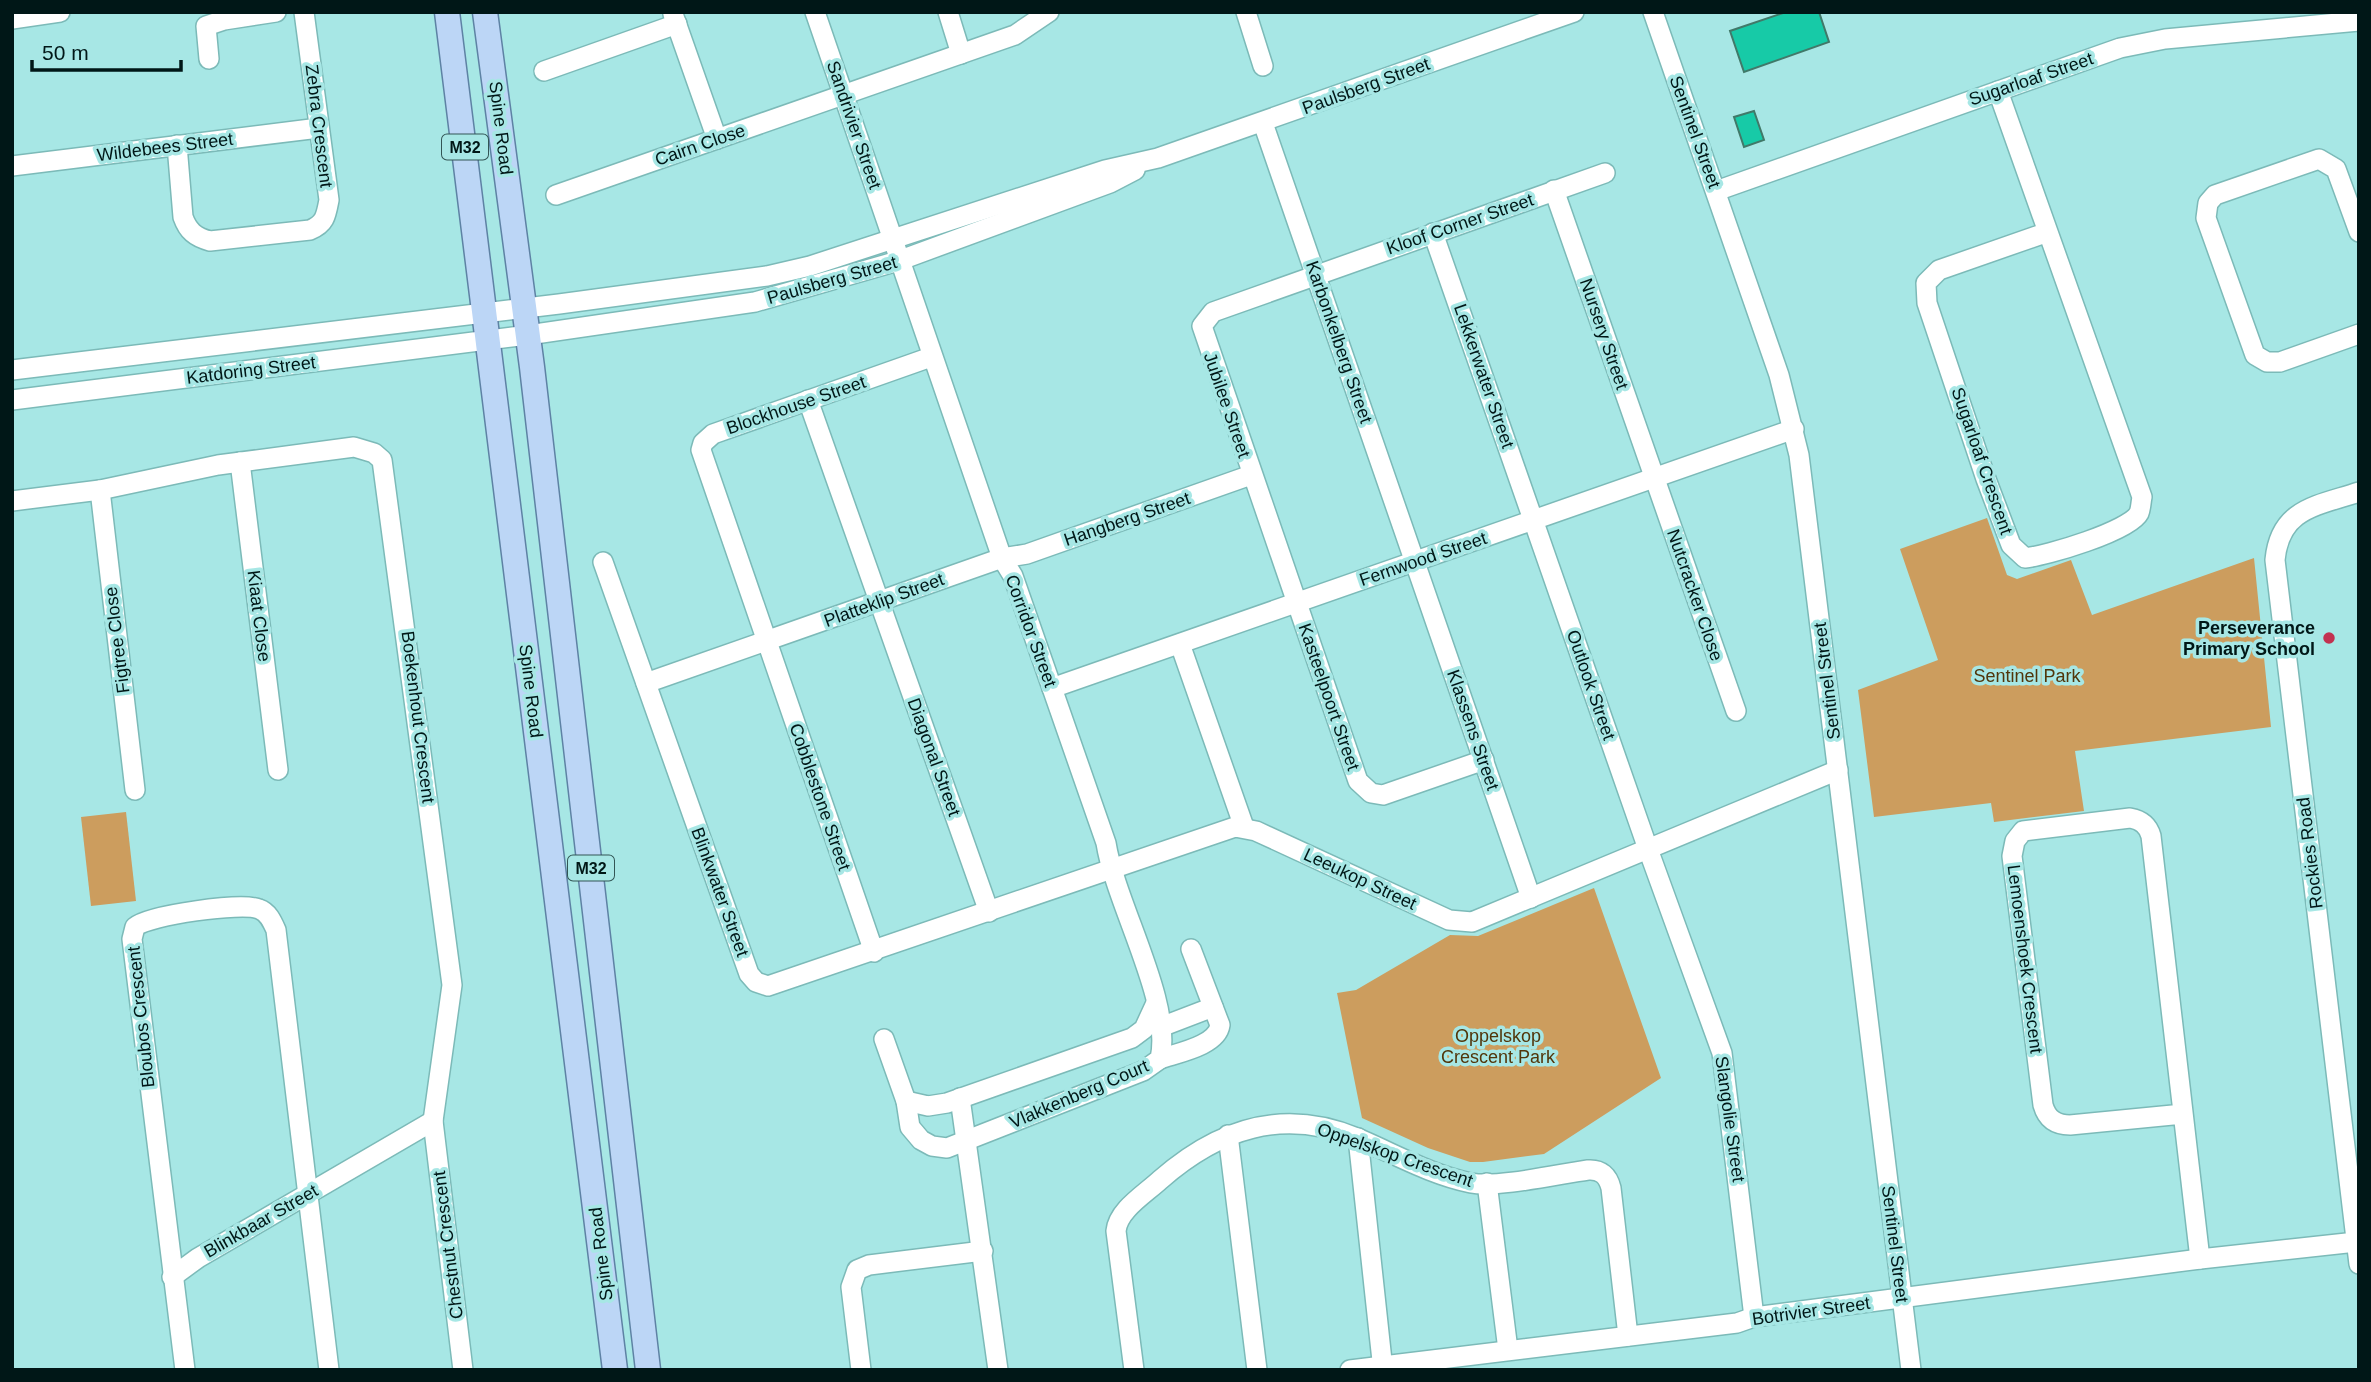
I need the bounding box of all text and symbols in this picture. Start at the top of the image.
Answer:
scale bar [32,28,180,72]
text: 50 m [42,41,89,64]
street label: Sugarloaf Street [1966,48,2096,110]
street label: Paulsberg Street [1300,54,1432,118]
street label: Sandrivier Street [823,58,885,192]
street label: Zebra Crescent [302,63,336,189]
street label: Sentinel Street [1665,73,1725,191]
street label: Spine Road [485,80,517,176]
street label: Cairn Close [652,120,748,170]
street label: Wildebees Street [96,129,234,165]
road number: M32 [442,134,488,160]
street label: Kloof Corner Street [1384,189,1536,259]
street label: Paulsberg Street [765,252,899,308]
street label: Karbonkelberg Street [1302,258,1376,426]
street label: Nursery Street [1576,276,1632,392]
street label: Lekkerwater Street [1450,301,1518,451]
street label: Jubilee Street [1200,350,1254,460]
street label: Katdoring Street [185,352,317,388]
street label: Blockhouse Street [724,372,868,438]
street label: Sugarloaf Crescent [1947,385,2017,537]
street label: Hangberg Street [1061,488,1193,550]
street label: Nutcracker Close [1663,526,1727,664]
street label: Fernwood Street [1357,528,1489,590]
street label: Kiaat Close [243,569,275,663]
street label: Platteklip Street [821,569,947,631]
street label: Corridor Street [1001,572,1061,690]
street label: Figtree Close [101,586,133,694]
place label: Perseverance Primary School [2183,618,2315,659]
street label: Kasteelpoort Street [1294,621,1364,773]
street label: Sentinel Street [1810,621,1844,741]
street label: Outlook Street [1563,627,1619,743]
street label: Boekenhout Crescent [398,630,438,804]
marker: Perseverance Primary School [2321,630,2337,646]
street label: Spine Road [515,643,547,739]
park label: Sentinel Park [1973,666,2082,686]
street label: Klassens Street [1443,667,1503,793]
street label: Diagonal Street [903,695,965,819]
street label: Cobblestone Street [785,721,855,873]
street label: Rockies Road [2293,796,2327,910]
street label: Blinkwater Street [687,825,753,959]
street label: Leeukop Street [1300,844,1420,914]
road number: M32 [568,856,614,880]
street label: Lemoenshoek Crescent [2003,863,2047,1055]
street label: Bloubos Crescent [124,945,158,1089]
park label: Oppelskop Crescent Park [1441,1026,1556,1067]
street label: Slangolie Street [1711,1055,1749,1183]
street label: Vlakkenberg Court [1006,1056,1152,1132]
street label: Oppelskop Crescent [1315,1119,1475,1191]
street label: Chestnut Crescent [429,1170,467,1320]
street label: Blinkbaar Street [201,1180,321,1262]
street label: Sentinel Street [1878,1184,1912,1304]
street label: Spine Road [585,1206,617,1302]
street label: Botrivier Street [1751,1293,1871,1329]

